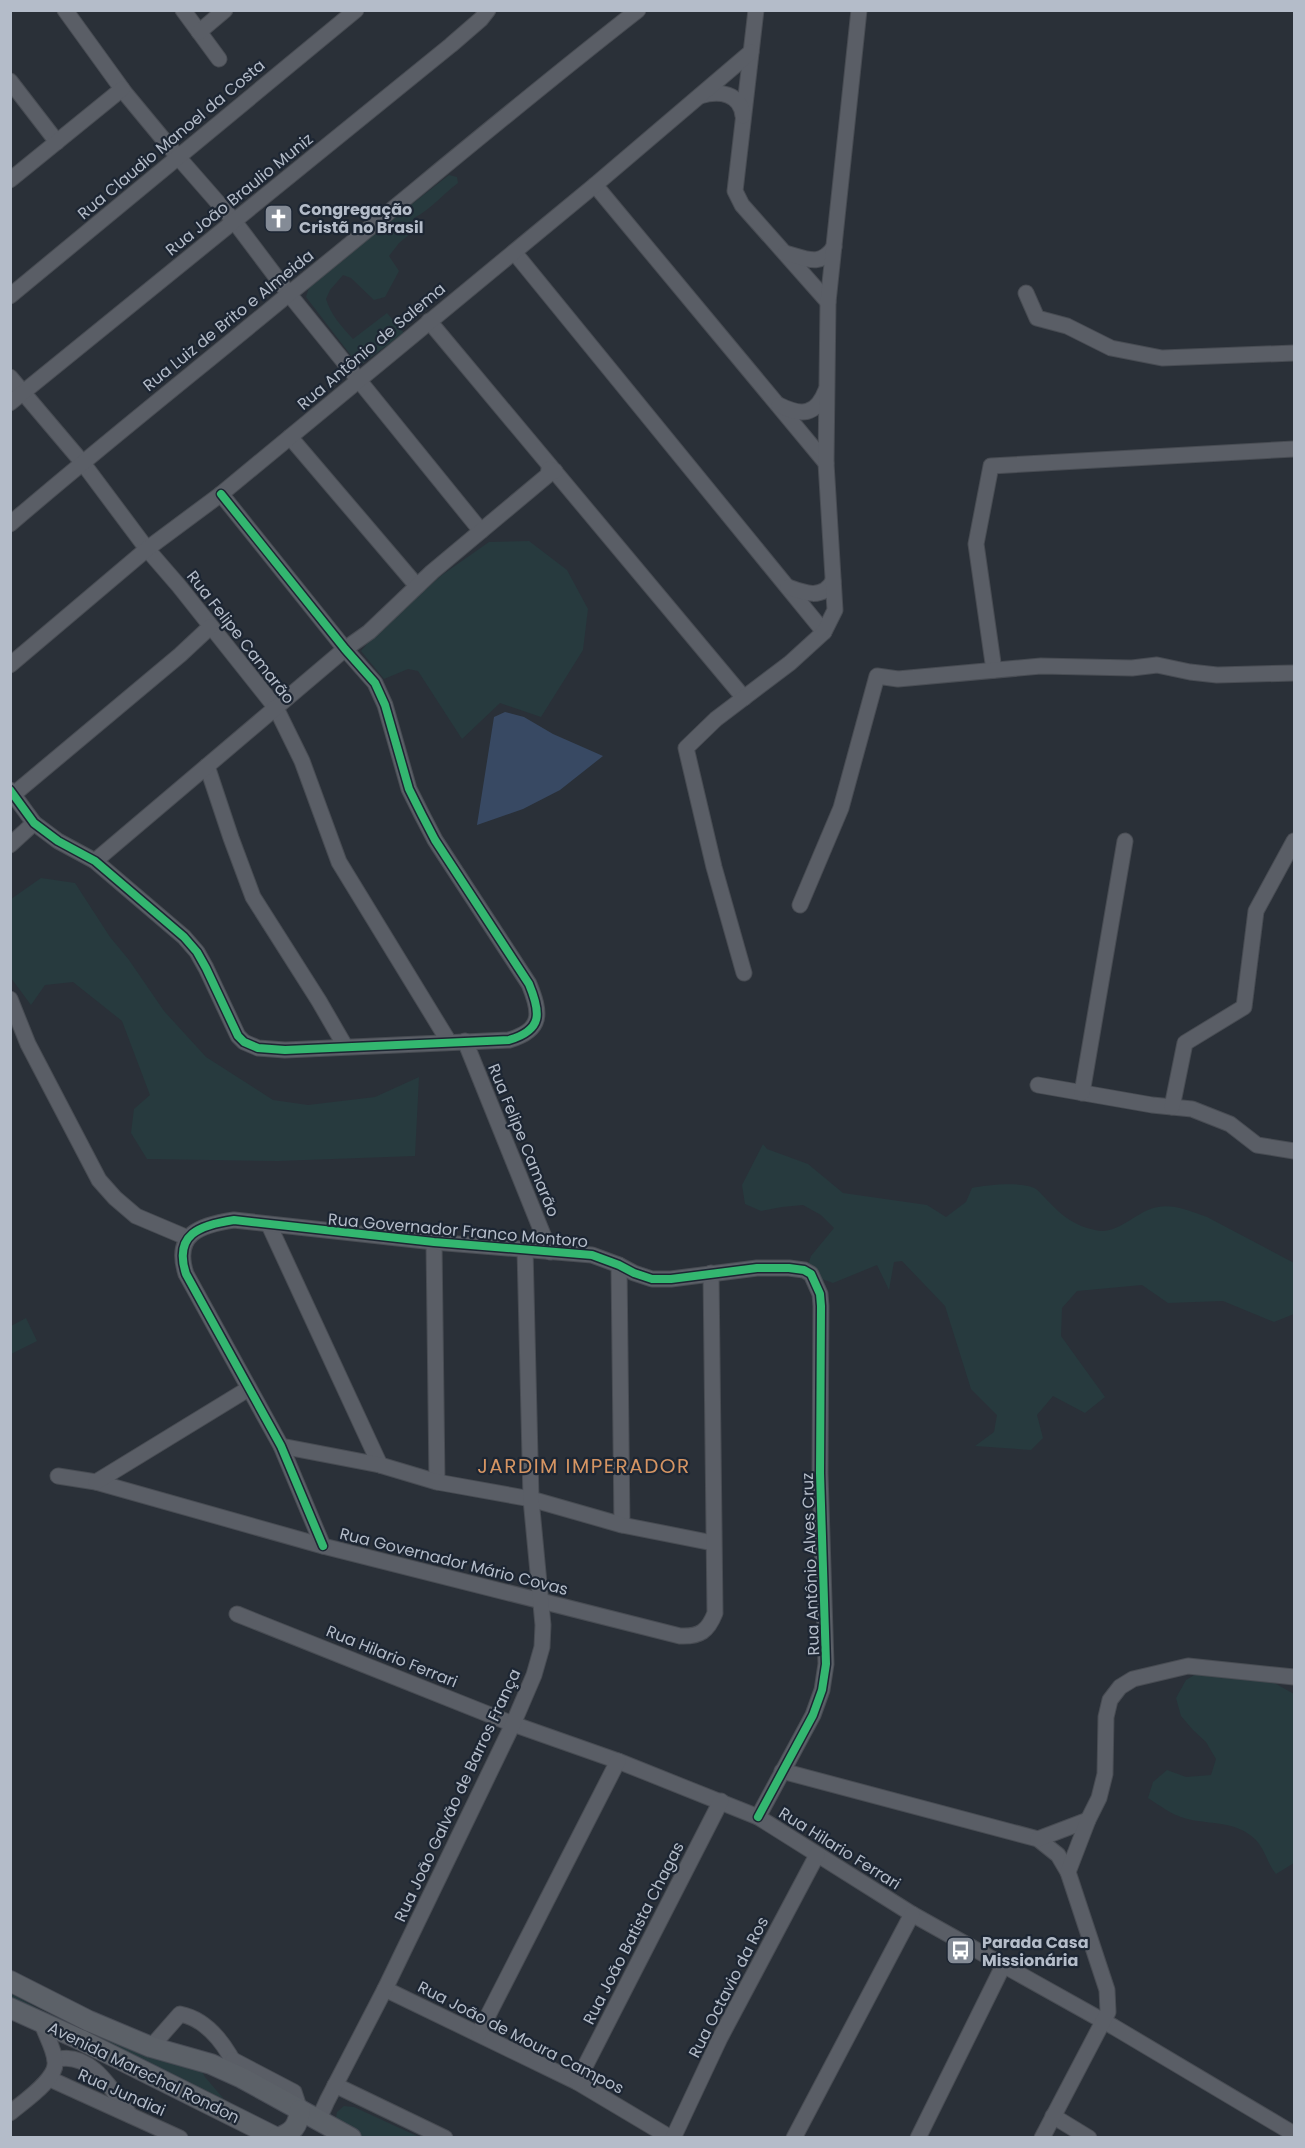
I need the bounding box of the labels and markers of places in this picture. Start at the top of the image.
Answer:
place label: Congregação Cristã no Brasil [299,198,423,239]
church icon: Congregação Cristã no Brasil [262,202,294,234]
place label: Parada Casa Missionária [982,1931,1089,1972]
bus stop icon: Parada Casa Missionária [945,1935,977,1967]

